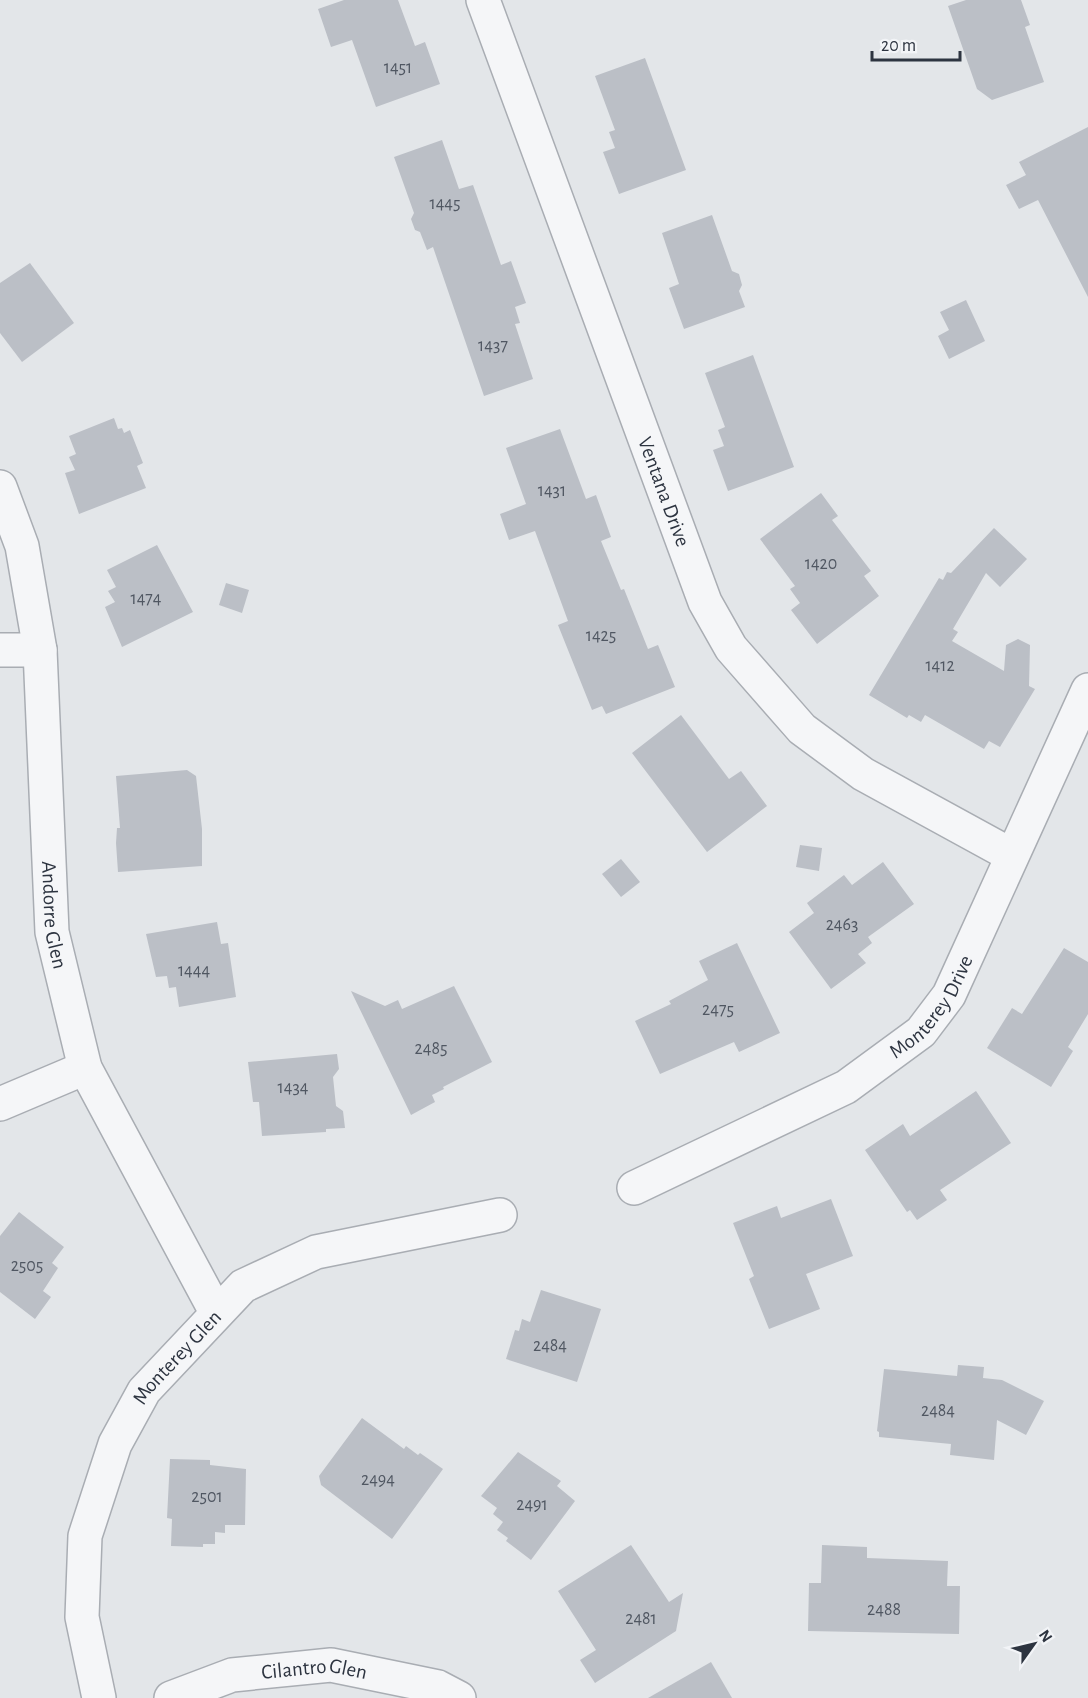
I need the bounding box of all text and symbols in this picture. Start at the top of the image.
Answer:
scale bar [872,24,960,62]
text: 20 m [881,37,916,55]
house number: 1451 [384,59,412,77]
house number: 1445 [429,195,461,213]
house number: 1437 [478,337,508,355]
street label: Ventana Drive [634,434,694,550]
house number: 1431 [538,482,566,500]
house number: 1420 [805,555,837,573]
house number: 1474 [130,590,162,608]
house number: 1425 [586,627,616,645]
house number: 1412 [925,657,955,675]
street label: Andorre Glen [38,861,71,971]
house number: 2463 [826,916,858,934]
street label: Monterey Drive [885,952,977,1063]
house number: 1444 [178,962,210,980]
house number: 2475 [702,1001,734,1019]
house number: 2485 [415,1040,447,1058]
house number: 1434 [278,1079,309,1097]
house number: 2505 [11,1257,43,1275]
street label: Monterey Glen [129,1306,225,1408]
house number: 2484 [533,1337,567,1355]
house number: 2484 [921,1402,955,1420]
house number: 2494 [361,1471,395,1489]
house number: 2501 [191,1488,223,1506]
house number: 2491 [516,1496,548,1514]
house number: 2488 [867,1601,901,1619]
house number: 2481 [625,1610,657,1628]
north arrow [1004,1614,1064,1674]
text: N [1036,1627,1055,1645]
street label: Cilantro Glen [260,1655,369,1683]

